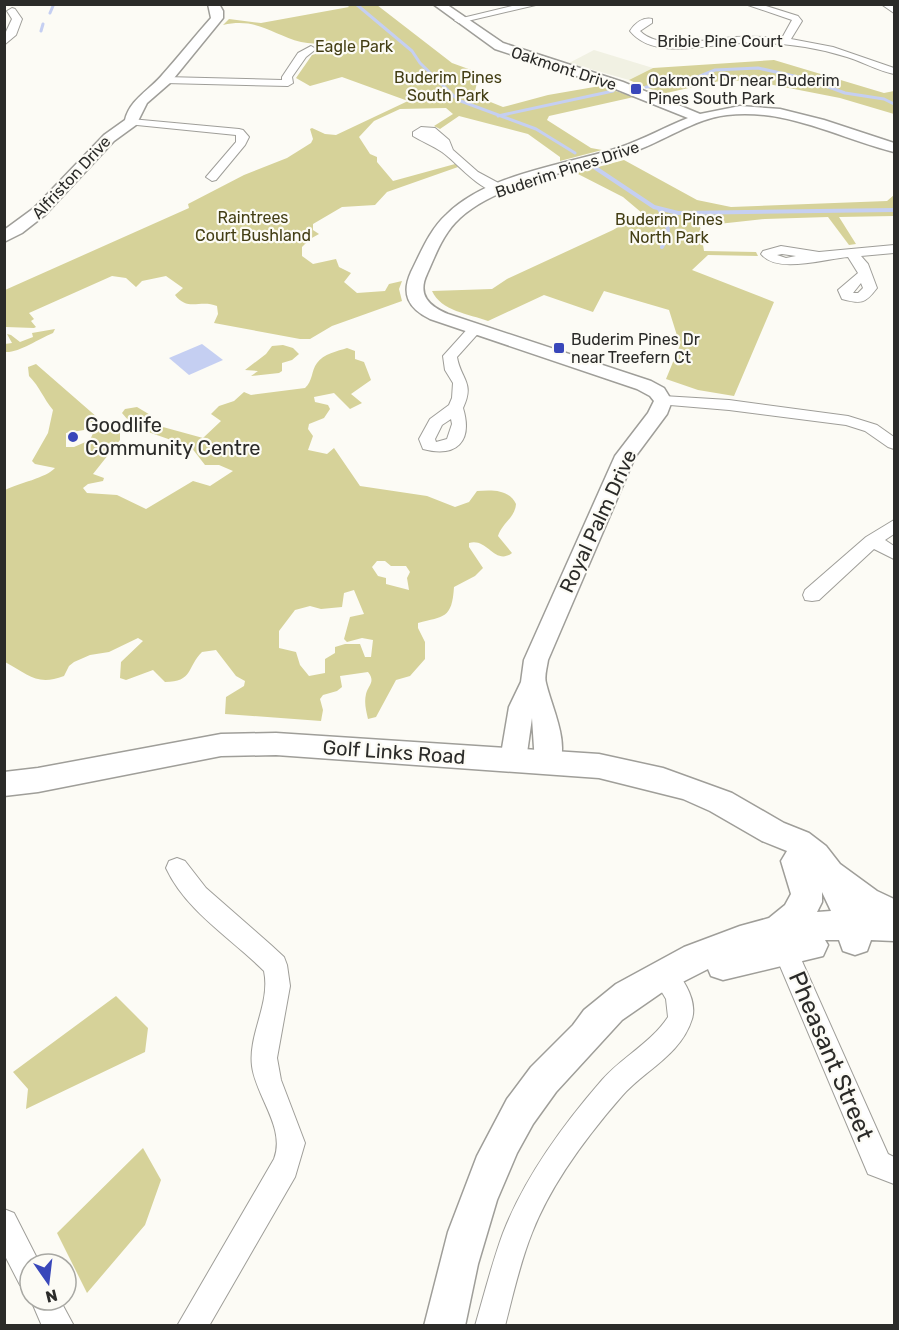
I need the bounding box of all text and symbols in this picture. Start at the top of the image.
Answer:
street label: Bribie Pine Court [657,32,783,51]
park label: Eagle Park [315,37,394,56]
street label: Oakmont Drive [509,43,619,94]
park label: Buderim Pines South Park [394,68,502,105]
place label: Oakmont Dr near Buderim Pines South Park [648,71,840,108]
marker: Oakmont Dr near Buderim Pines South Park [629,82,643,96]
street label: Alfriston Drive [28,132,115,223]
street label: Buderim Pines Drive [493,137,642,202]
park label: Raintrees Court Bushland [195,208,311,245]
park label: Buderim Pines North Park [615,210,723,247]
place label: Buderim Pines Dr near Treefern Ct [571,330,700,367]
marker: Buderim Pines Dr near Treefern Ct [552,341,566,355]
place label: Goodlife Community Centre [85,413,261,460]
marker: Goodlife Community Centre [66,430,80,444]
street label: Royal Palm Drive [554,446,642,596]
street label: Golf Links Road [322,735,466,769]
street label: Pheasant Street [783,967,879,1145]
north arrow [18,1252,78,1312]
text: N [44,1285,59,1307]

